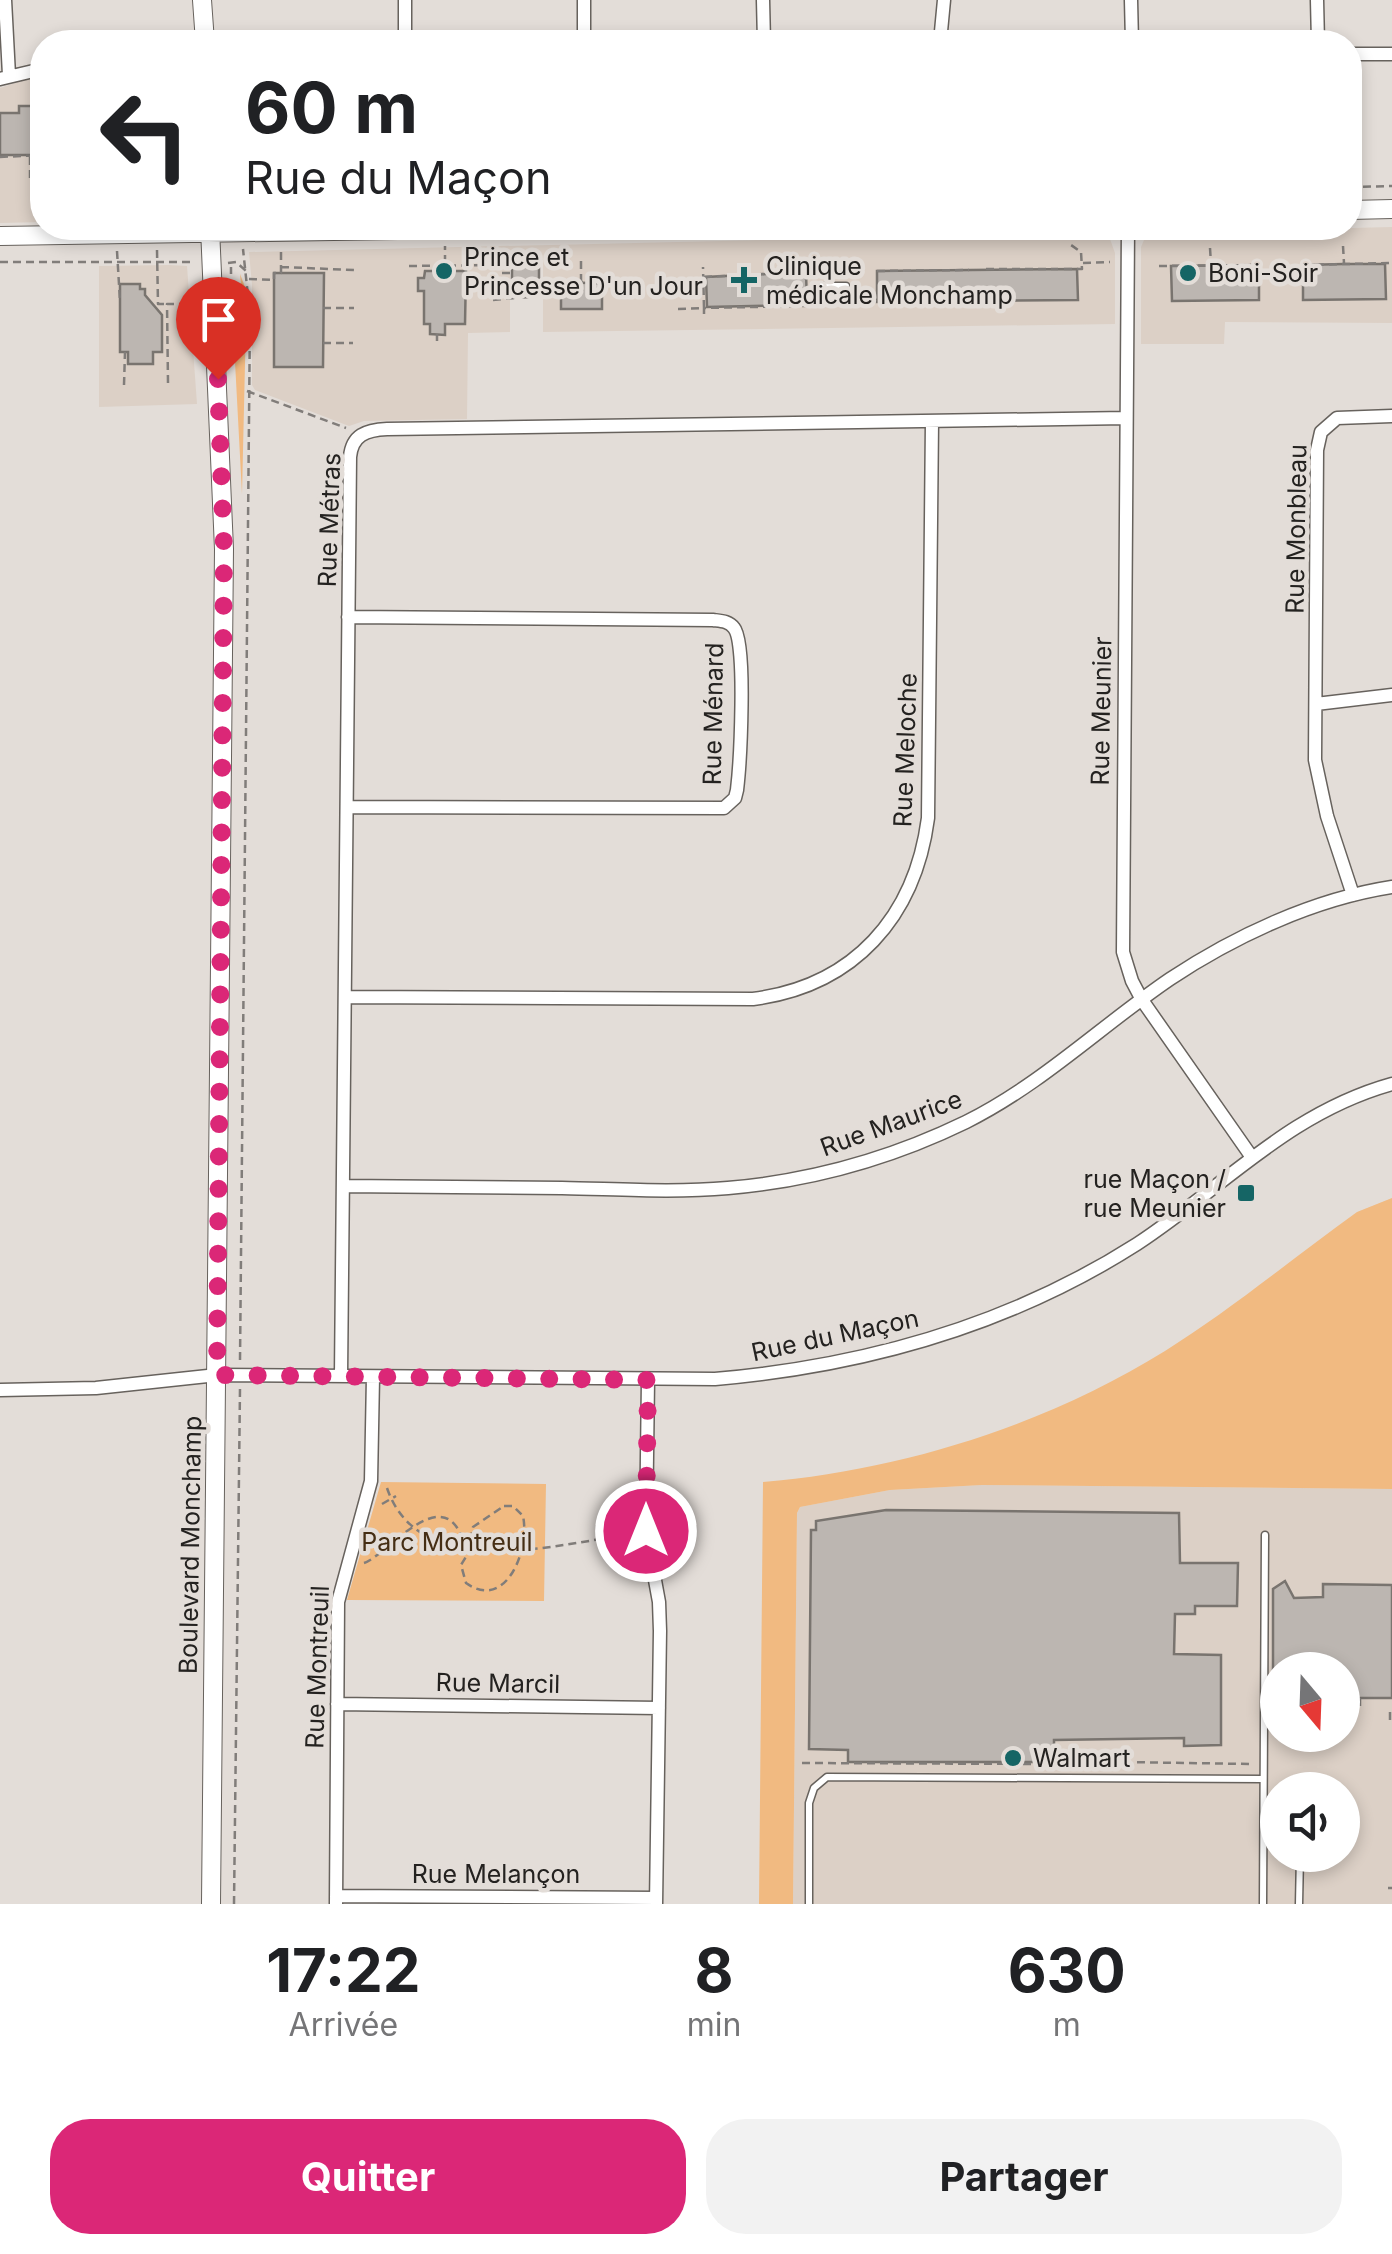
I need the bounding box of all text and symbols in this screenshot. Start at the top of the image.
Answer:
text: 60 m [245,65,418,150]
icon: left [80,70,210,200]
text: Rue du Maçon [245,150,551,205]
place label: Prince et Princesse D'un Jour [464,242,703,301]
place label: Clinique médicale Monchamp [766,251,1013,310]
place label: Boni-Soir [1208,258,1318,288]
marker: Prince et Princesse D'un Jour [433,260,455,282]
marker: Boni-Soir [1177,262,1199,284]
marker: Clinique médicale Monchamp [731,267,757,293]
pin [176,277,261,380]
icon: arrive [191,292,246,347]
street label: Rue Monbleau [1280,444,1312,614]
street label: Rue Métras [312,452,346,588]
street label: Rue Meunier [1085,636,1117,786]
street label: Rue Ménard [697,642,729,786]
street label: Rue Meloche [887,672,923,828]
street label: Rue Maurice [816,1083,966,1163]
place label: rue Maçon / rue Meunier [1083,1164,1226,1223]
marker: rue Maçon / rue Meunier [1235,1182,1257,1204]
street label: Rue du Maçon [749,1303,921,1367]
street label: Boulevard Monchamp [173,1416,207,1674]
position arrow [594,1479,698,1583]
park label: Parc Montreuil [361,1527,533,1557]
street label: Rue Montreuil [299,1585,335,1749]
north arrow [1260,1652,1360,1752]
map controls [1260,1652,1360,1872]
street label: Rue Marcil [435,1667,561,1699]
place label: Walmart [1033,1743,1130,1773]
marker: Walmart [1002,1747,1024,1769]
button: sound [1260,1772,1360,1872]
street label: Rue Melançon [412,1859,580,1889]
text: 17:22 [266,1934,421,2006]
text: 8 [695,1934,734,2006]
text: 630 [1008,1934,1126,2006]
text: Arrivée [289,2005,398,2044]
text: min [687,2005,741,2044]
text: m [1053,2005,1081,2044]
button: Quitter [50,2119,686,2234]
button: Partager [706,2119,1342,2234]

